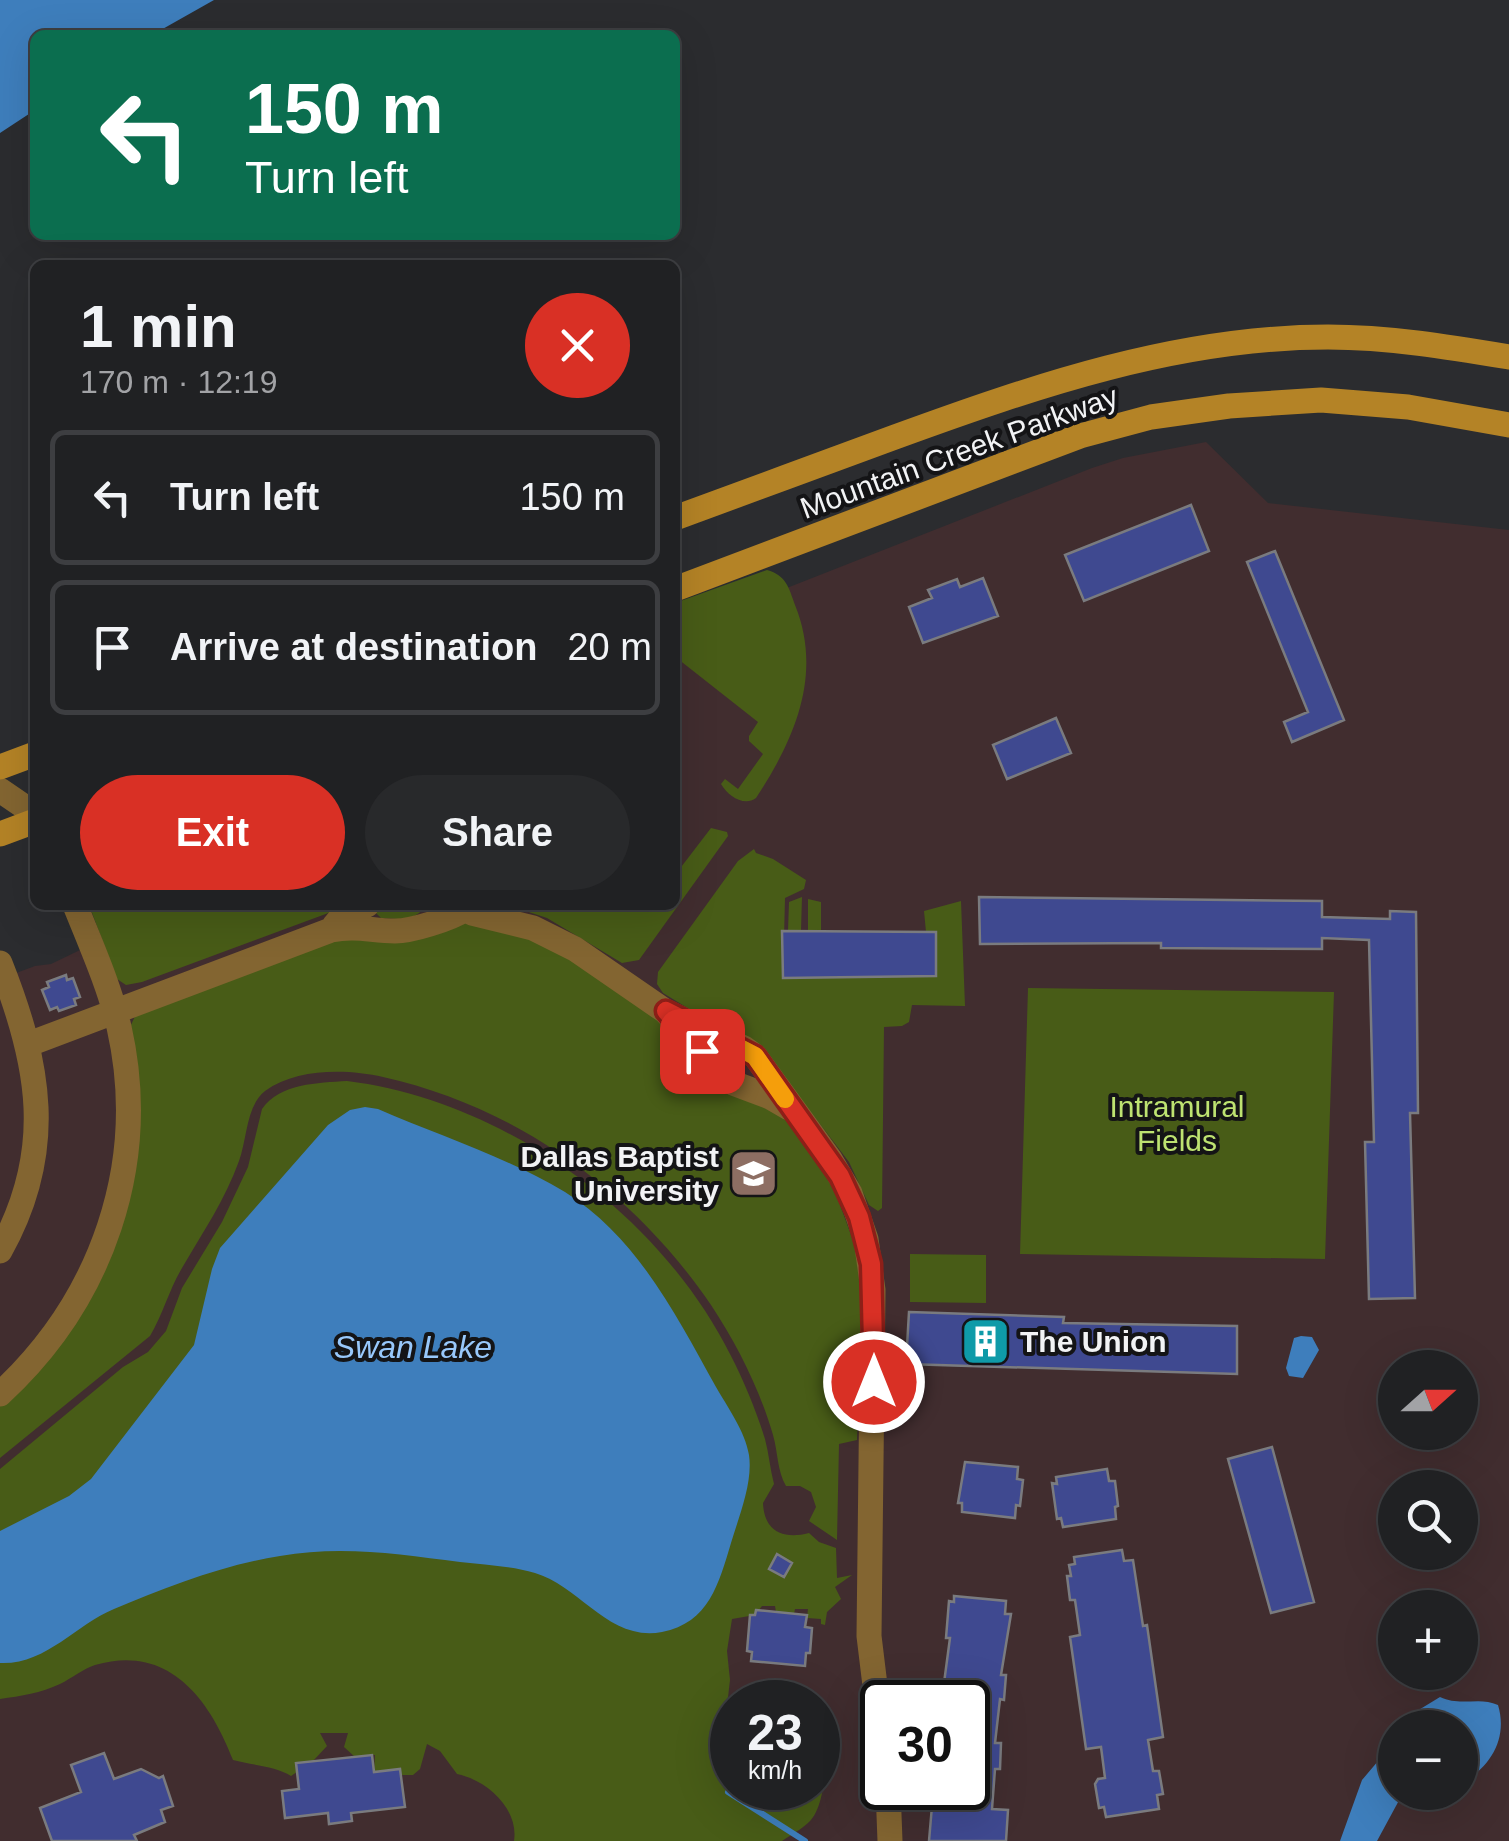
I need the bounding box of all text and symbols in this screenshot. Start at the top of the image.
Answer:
icon: left [80,70,210,200]
text: 150 m [245,70,443,148]
text: Turn left [245,152,408,203]
text: 1 min [80,293,237,360]
button: close [525,293,630,398]
text: 170 m · 12:19 [80,364,277,400]
street label: Mountain Creek Parkway [796,379,1122,525]
icon: left [85,470,140,525]
text: Turn left [170,476,319,518]
text: 150 m [519,476,625,518]
icon: arrive [85,620,140,675]
text: Arrive at destination [170,626,537,668]
text: 20 m [567,626,652,668]
button: Exit [80,775,345,890]
button: Share [365,775,630,890]
pin [660,1009,745,1094]
icon: arrive [675,1024,730,1079]
park label: Intramural Fields [1109,1090,1245,1157]
place label: Dallas Baptist University [521,1140,719,1207]
school or university icon: Dallas Baptist University [728,1147,780,1199]
building icon: The Union [959,1315,1011,1367]
place label: The Union [1020,1325,1167,1358]
water label: Swan Lake [334,1329,492,1365]
position arrow [822,1330,926,1434]
north arrow [1378,1350,1478,1450]
map controls [1378,1350,1478,1810]
button: search [1378,1470,1478,1570]
button: + [1378,1590,1478,1690]
speed limit sign: 30 [860,1680,990,1810]
text: 23 [747,1705,803,1761]
button: − [1378,1710,1478,1810]
text: km/h [748,1756,802,1784]

